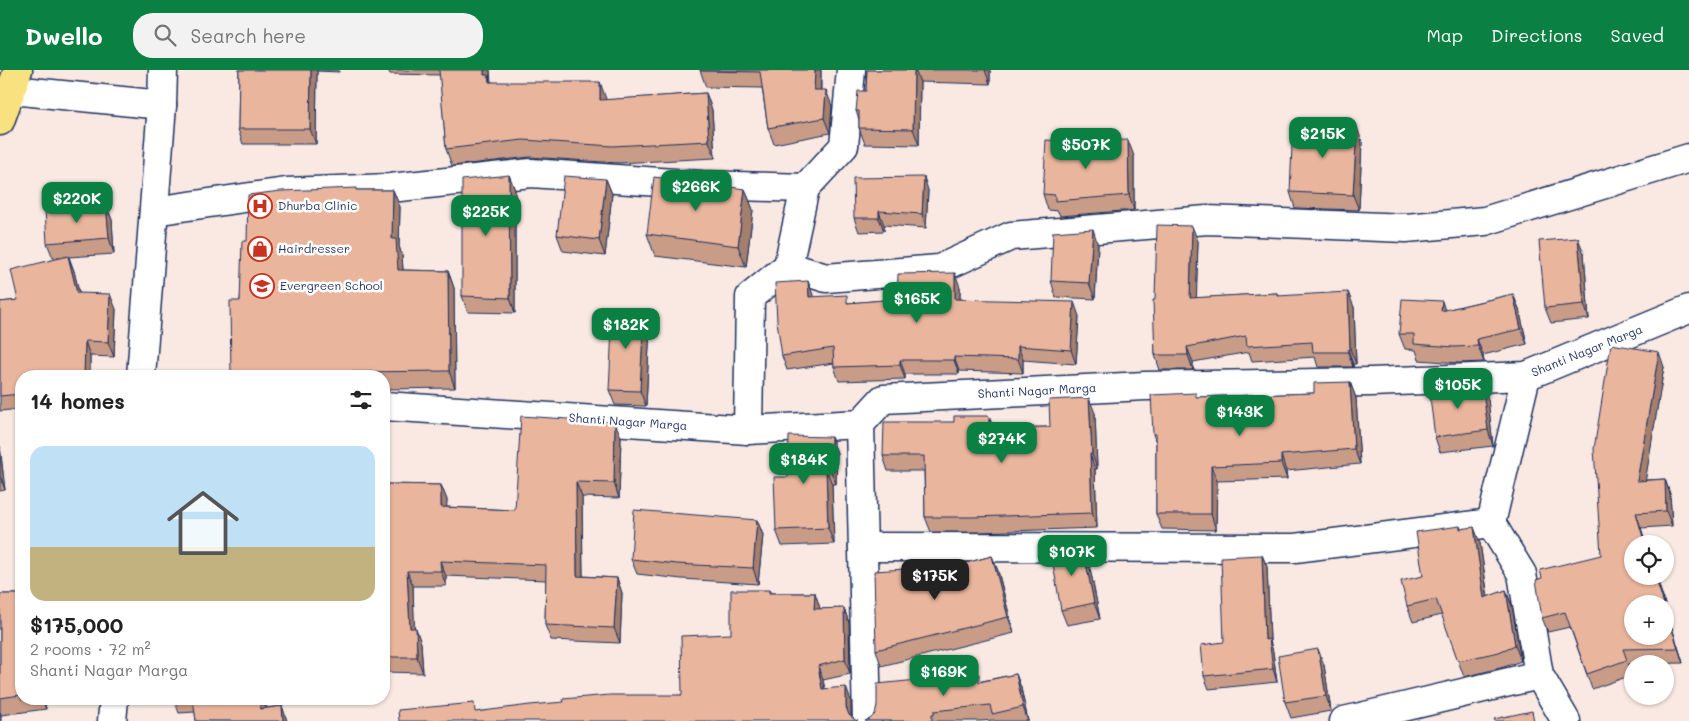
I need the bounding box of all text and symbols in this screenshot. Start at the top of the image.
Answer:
search box [133,13,483,58]
text: Dwello [25,20,103,51]
icon: search [151,21,179,49]
text: Search here [191,23,306,48]
text: Map [1426,23,1463,47]
text: Directions [1491,23,1583,47]
text: Saved [1611,23,1664,47]
pin: $215K [1288,116,1358,159]
text: $215K [1300,122,1346,143]
pin: $507K [1051,128,1121,170]
text: $507K [1062,133,1110,154]
pin: $266K [661,170,731,212]
text: $266K [672,175,720,196]
pin: $220K [42,182,112,224]
text: $220K [53,187,101,208]
hospital icon: Dhurba Clinic [247,193,273,219]
pin: $225K [451,194,521,237]
place label: Dhurba Clinic [278,197,357,213]
text: $225K [462,200,510,221]
shop icon: Hairdresser [247,236,273,262]
place label: Hairdresser [278,240,350,256]
school or university icon: Evergreen School [249,273,275,299]
place label: Evergreen School [280,277,383,293]
pin: $165K [882,282,952,324]
text: $165K [894,287,940,308]
pin: $182K [591,308,661,350]
text: $182K [603,313,649,334]
street label: Shanti Nagar Marga [1529,320,1645,380]
pin: $105K [1423,368,1493,410]
text: $105K [1434,373,1482,394]
street label: Shanti Nagar Marga [977,379,1097,401]
icon: filters [347,386,375,414]
text: 14 homes [30,387,125,414]
pin: $143K [1205,394,1275,437]
text: $143K [1216,400,1264,421]
street label: Shanti Nagar Marga [568,409,688,433]
pin: $274K [967,422,1037,464]
text: $274K [978,427,1026,448]
pin: $184K [769,442,839,485]
text: $184K [780,448,828,469]
icon: home [158,478,248,568]
pin: $107K [1037,534,1107,577]
map controls [1624,535,1674,705]
button: locate [1624,535,1674,585]
text: $107K [1049,540,1095,561]
pin: $175K [900,558,970,601]
text: $175K [912,564,958,585]
button: + [1624,595,1674,645]
text: $175,000 [30,611,123,638]
text: 2 rooms · 72 m² [30,638,151,659]
pin: $169K [909,654,979,697]
button: − [1624,655,1674,705]
text: Shanti Nagar Marga [30,659,188,680]
text: $169K [921,660,967,681]

